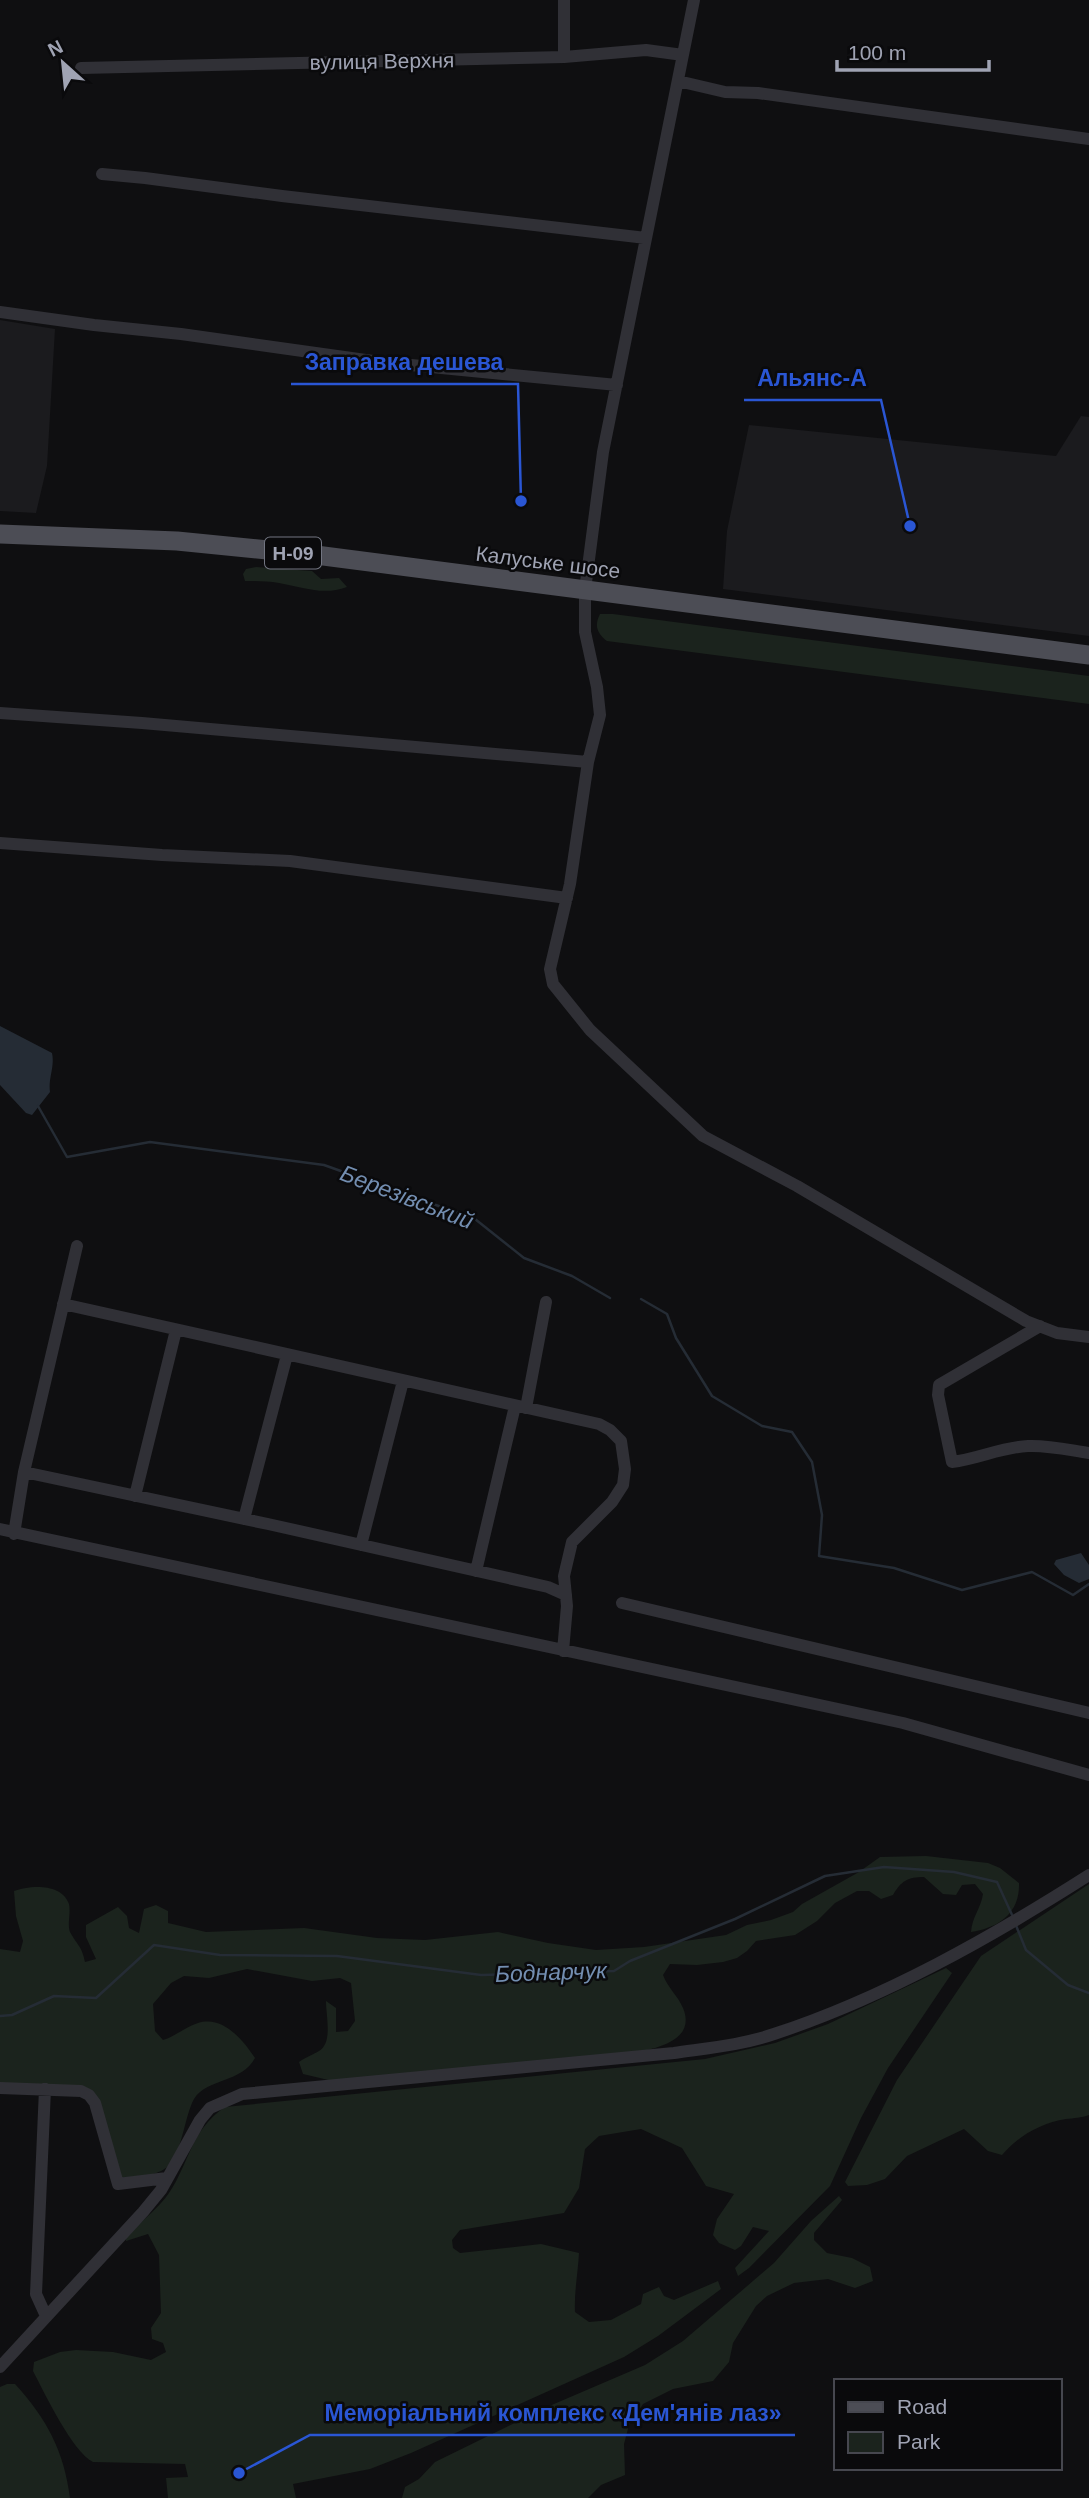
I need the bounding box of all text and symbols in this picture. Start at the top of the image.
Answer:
north arrow [28,28,98,98]
scale bar [837,28,989,72]
text: N [45,36,66,61]
text: 100 m [848,41,906,64]
street label: вулиця Верхня [310,48,454,74]
callout: Заправка дешева [291,340,518,384]
text: Заправка дешева [305,349,504,375]
callout: Альянс-А [744,356,881,400]
text: Альянс-А [757,365,867,391]
road number: Н-09 [265,538,321,568]
street label: Калуське шосе [474,542,622,582]
water label: Березівський [337,1160,477,1234]
water label: Боднарчук [495,1957,609,1987]
legend [834,2379,1061,2470]
callout: Меморіальний комплекс «Дем'янів лаз» [310,2391,795,2435]
text: Road [897,2395,947,2418]
text: Меморіальний комплекс «Дем'янів лаз» [325,2400,781,2426]
text: Park [897,2430,941,2453]

